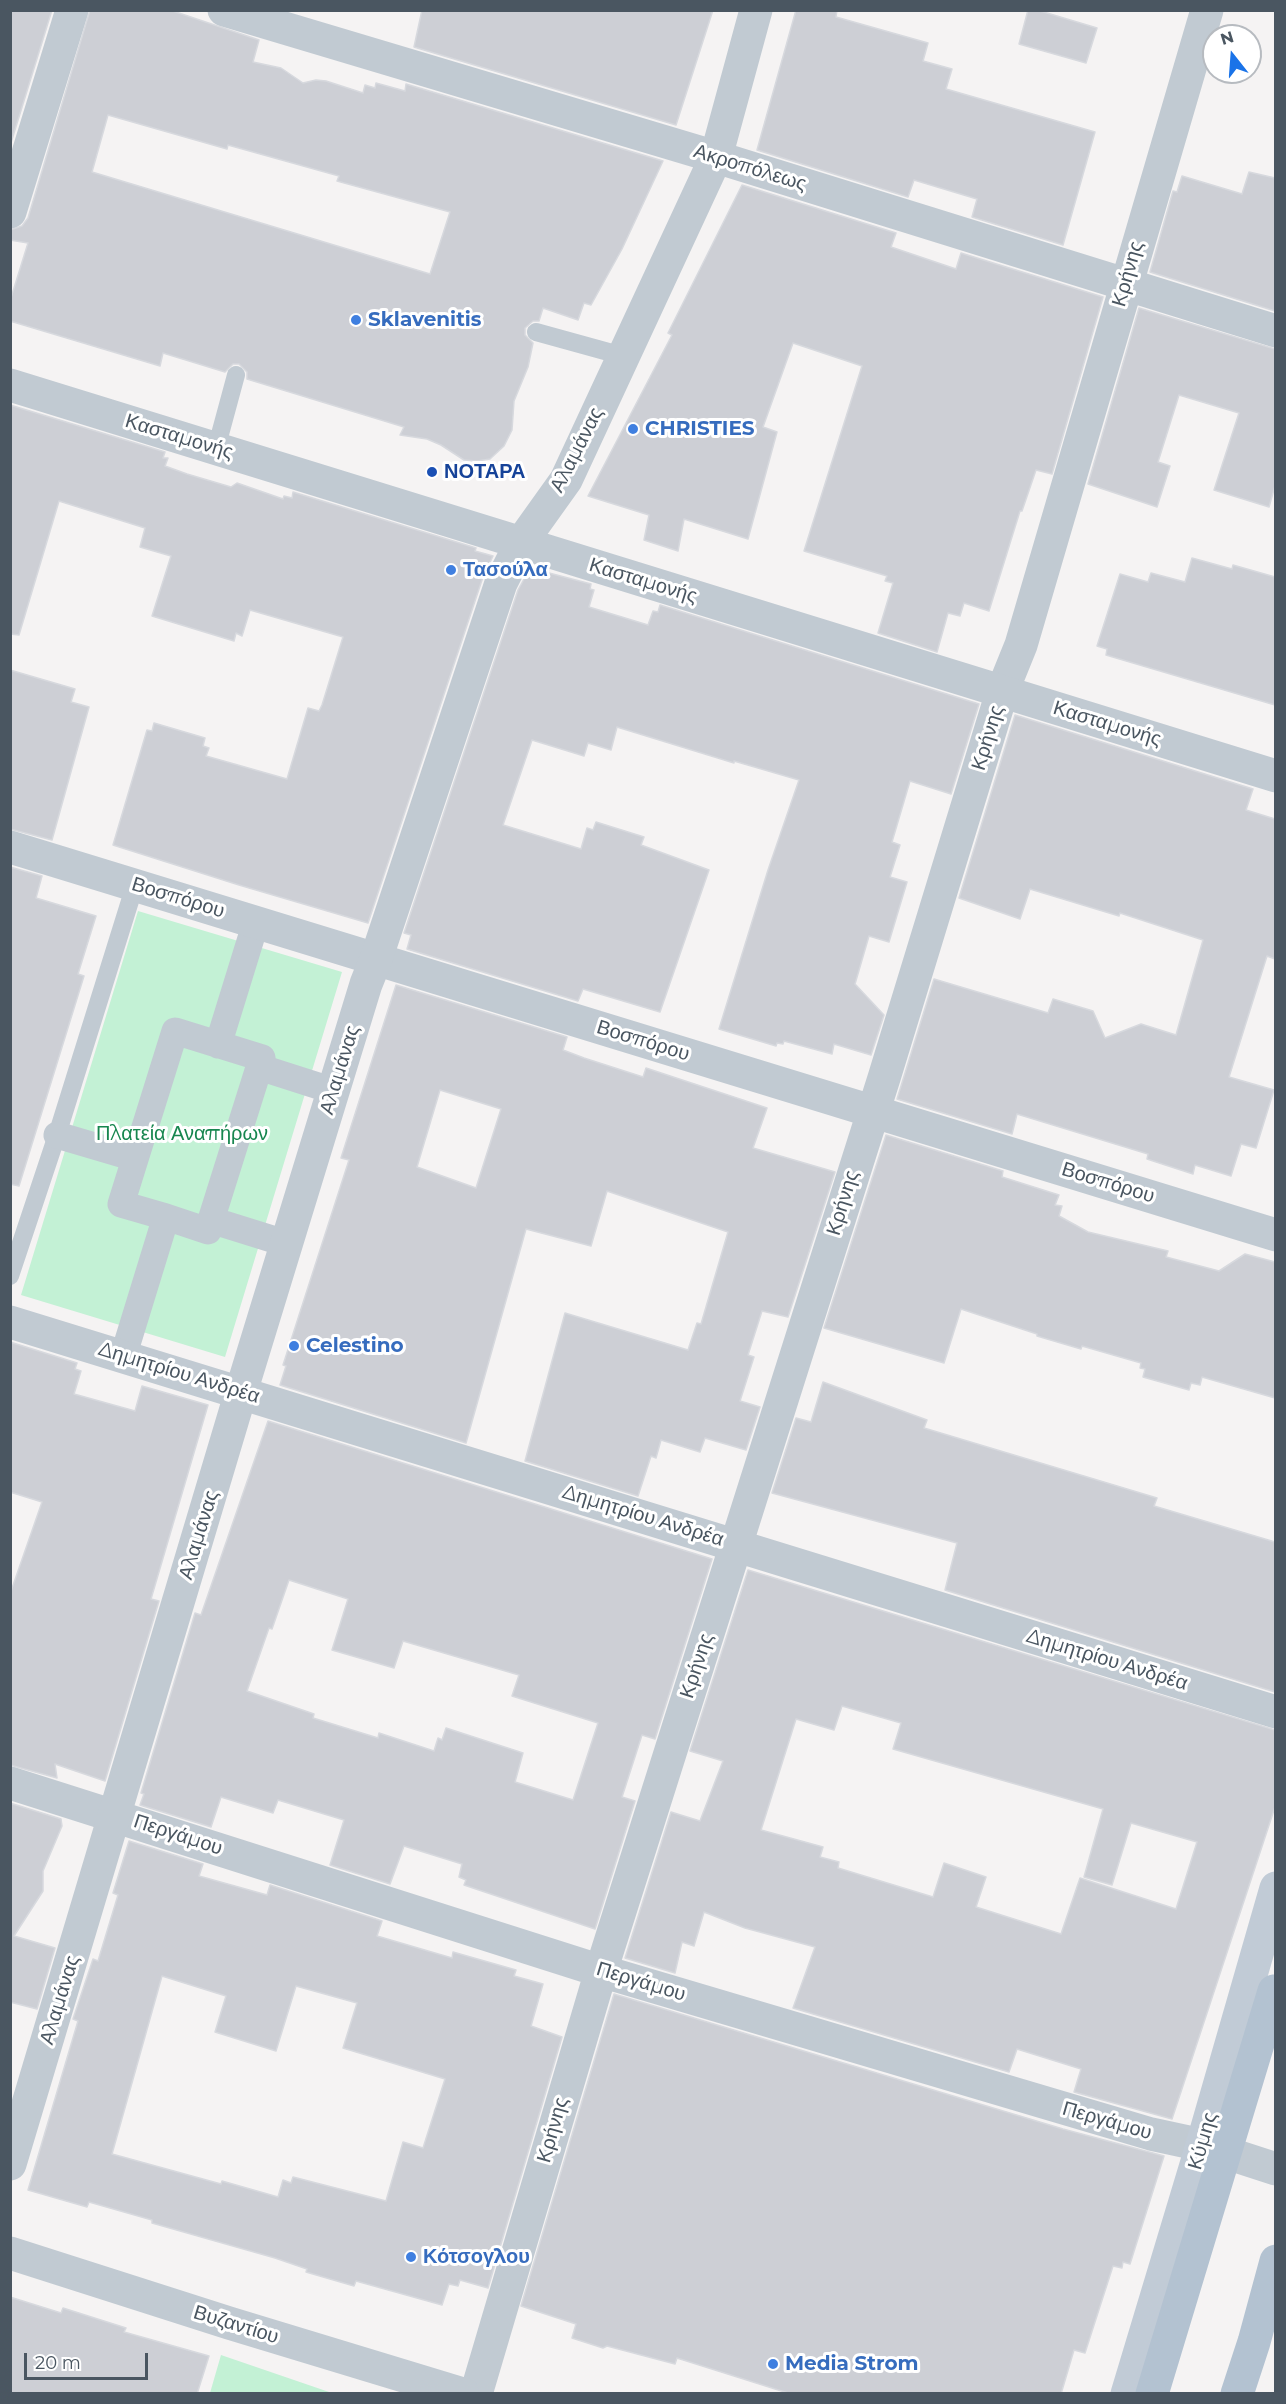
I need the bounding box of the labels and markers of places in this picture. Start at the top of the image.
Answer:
place label: Sklavenitis [368,308,481,332]
marker: Sklavenitis [349,313,363,327]
place label: CHRISTIES [645,417,755,441]
marker: CHRISTIES [626,422,640,436]
place label: ΝΟΤΑΡΑ [444,460,525,484]
marker: ΝΟΤΑΡΑ [425,465,439,479]
place label: Τασούλα [463,558,548,582]
marker: Τασούλα [444,563,458,577]
place label: Celestino [306,1334,404,1358]
marker: Celestino [287,1339,301,1353]
place label: Κότσογλου [423,2245,530,2269]
marker: Κότσογλου [404,2250,418,2264]
place label: Media Strom [785,2352,919,2376]
marker: Media Strom [766,2357,780,2371]

